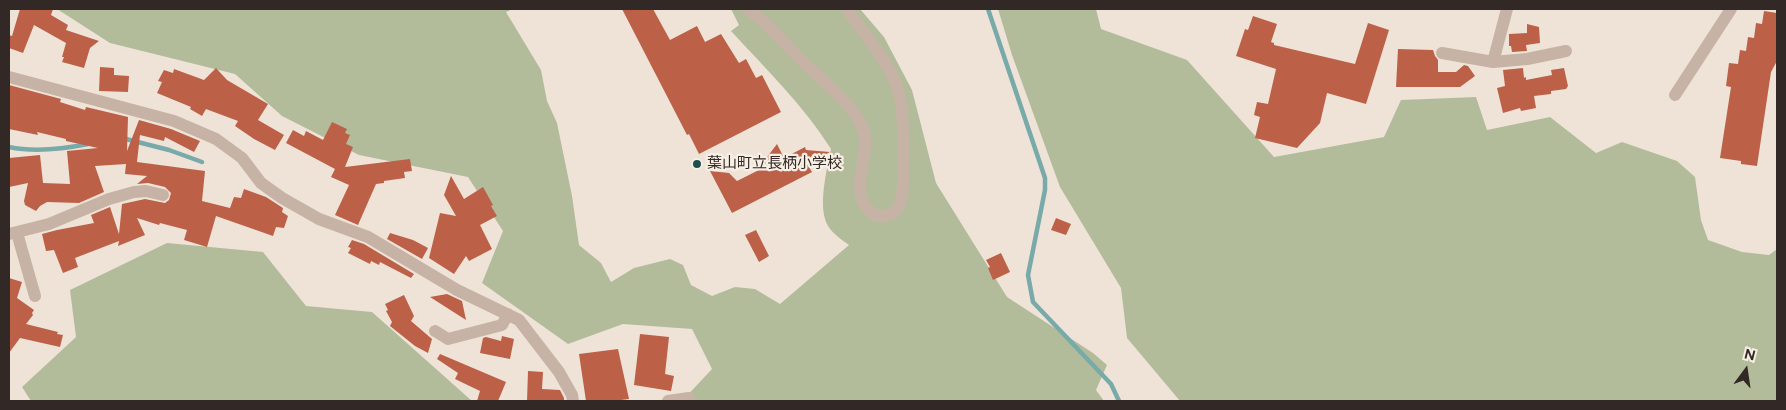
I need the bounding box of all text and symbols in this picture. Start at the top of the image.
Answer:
place label: 葉山町立長柄小学校 [707,155,842,173]
marker: 葉山町立長柄小学校 [691,158,703,170]
north arrow [1721,345,1771,395]
text: N [1742,345,1757,365]

